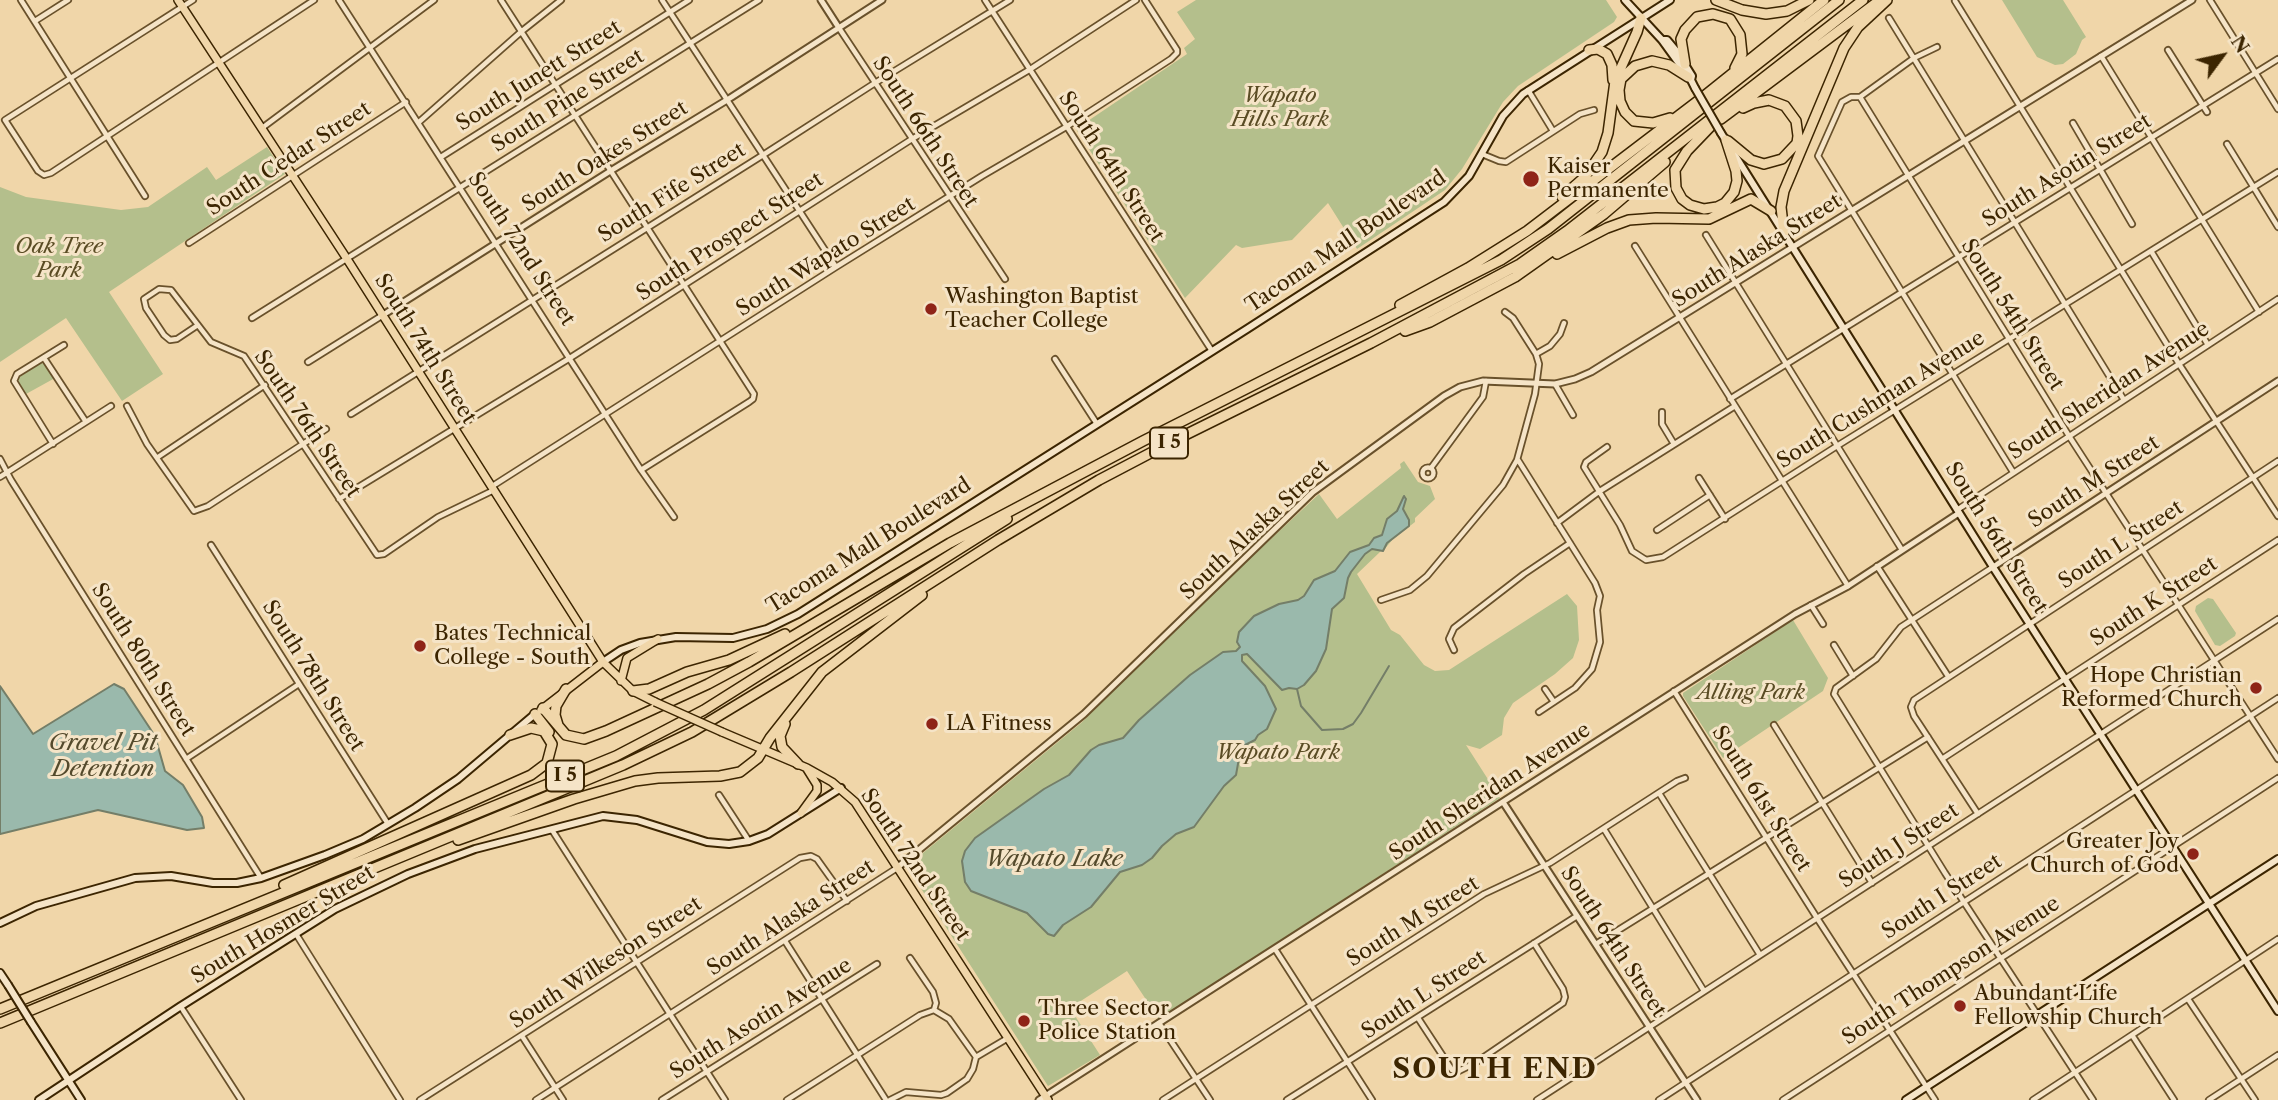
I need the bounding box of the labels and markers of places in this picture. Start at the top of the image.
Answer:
place label: Kaiser Permanente [1547,154,1669,204]
marker: Kaiser Permanente [1521,169,1541,189]
place label: Washington Baptist Teacher College [945,284,1138,334]
marker: Washington Baptist Teacher College [923,301,939,317]
place label: Bates Technical College - South [434,621,591,671]
marker: Bates Technical College - South [412,638,428,654]
place label: Hope Christian Reformed Church [2061,663,2242,713]
marker: Hope Christian Reformed Church [2248,680,2264,696]
place label: LA Fitness [946,711,1052,737]
marker: LA Fitness [924,716,940,732]
place label: Greater Joy Church of God [2030,829,2179,879]
marker: Greater Joy Church of God [2185,846,2201,862]
place label: Abundant Life Fellowship Church [1974,981,2162,1031]
place label: Three Sector Police Station [1038,996,1176,1046]
marker: Abundant Life Fellowship Church [1952,998,1968,1014]
marker: Three Sector Police Station [1016,1013,1032,1029]

